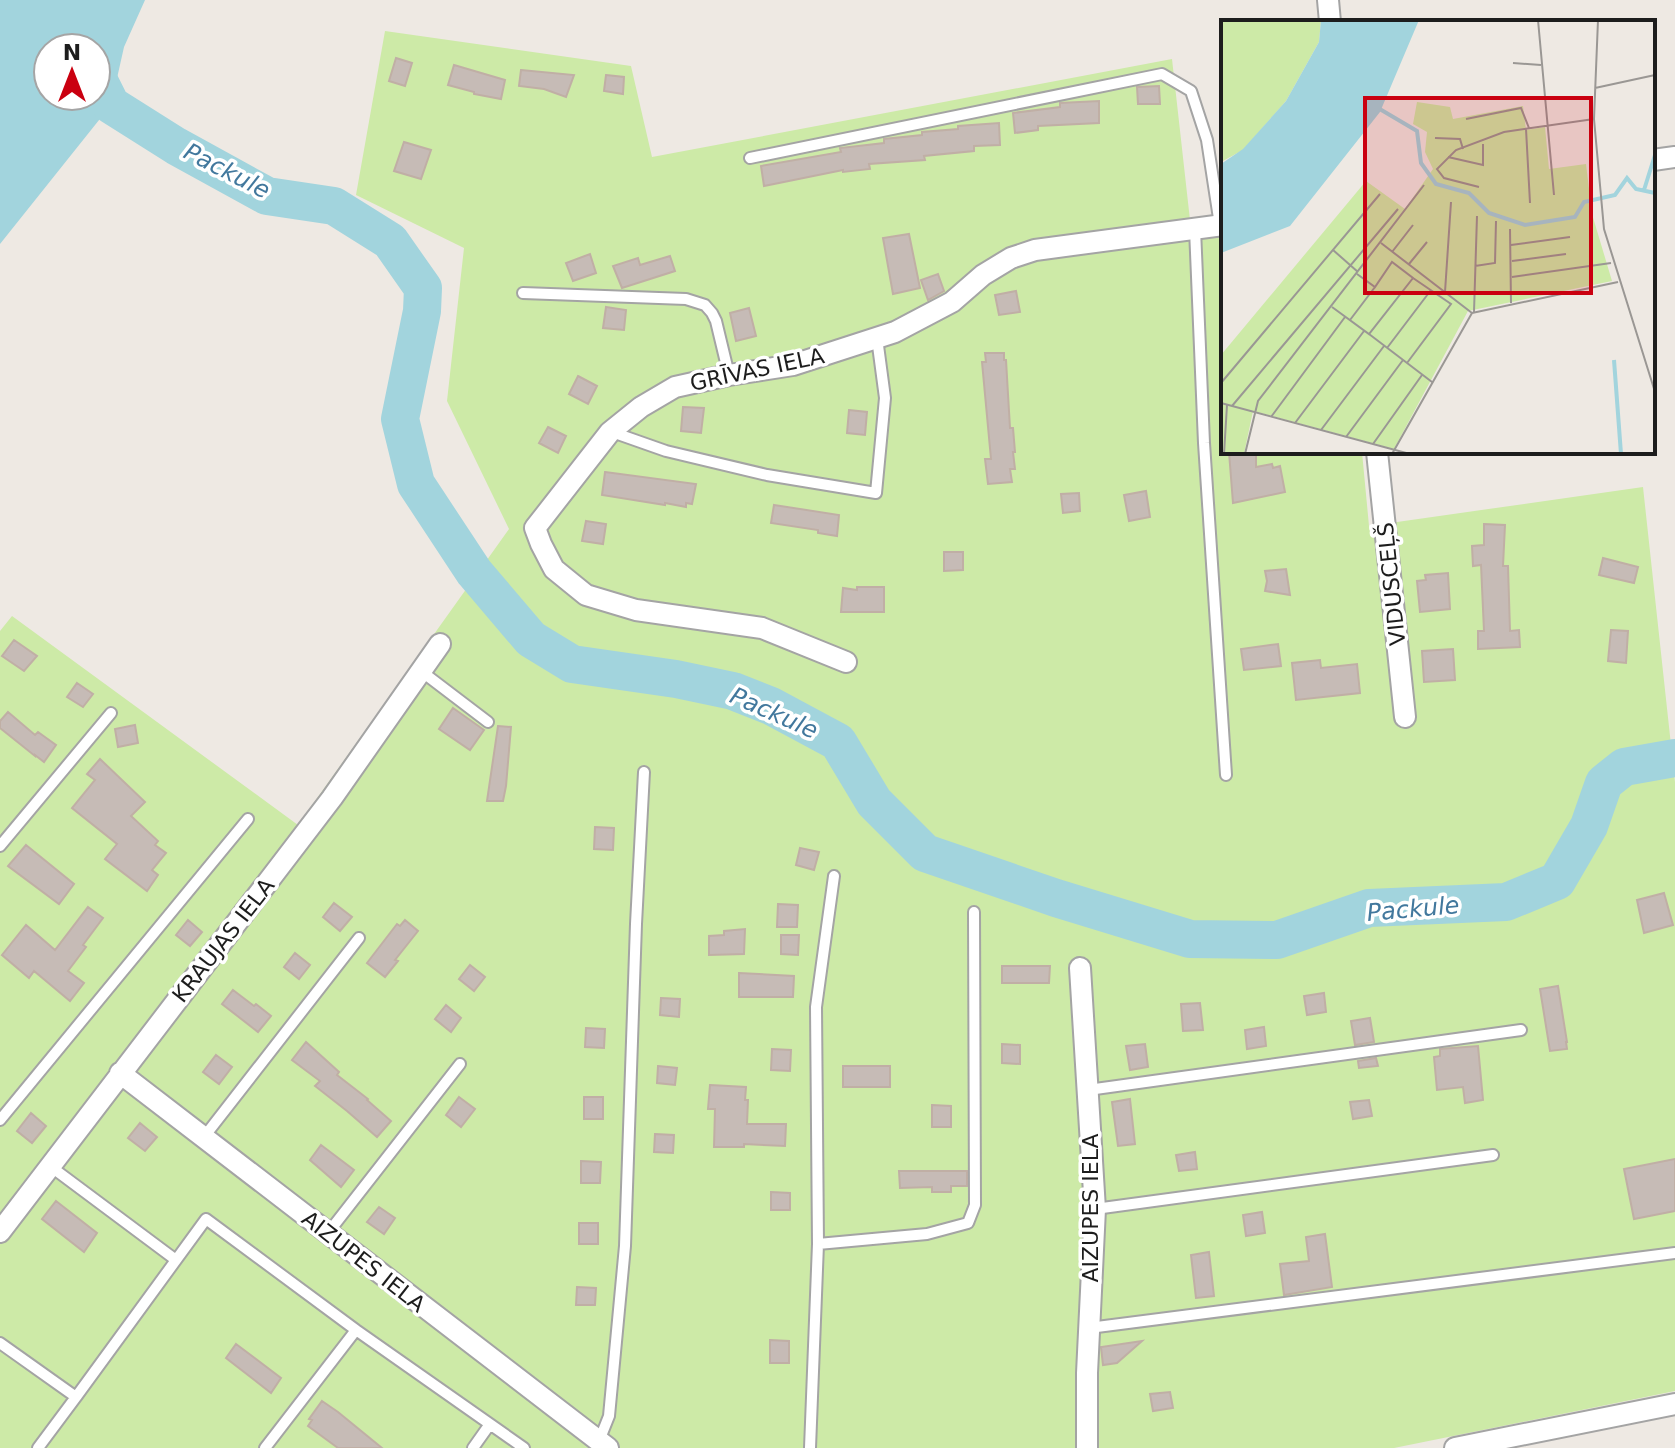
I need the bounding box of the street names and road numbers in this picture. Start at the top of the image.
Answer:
street label: GRĪVAS IELA [688,343,827,396]
street label: VIDUSCEĻŠ [1373,521,1410,647]
street label: KRAUJAS IELA [167,873,280,1007]
street label: AIZUPES IELA [1078,1133,1103,1283]
street label: AIZUPES IELA [297,1206,430,1317]

